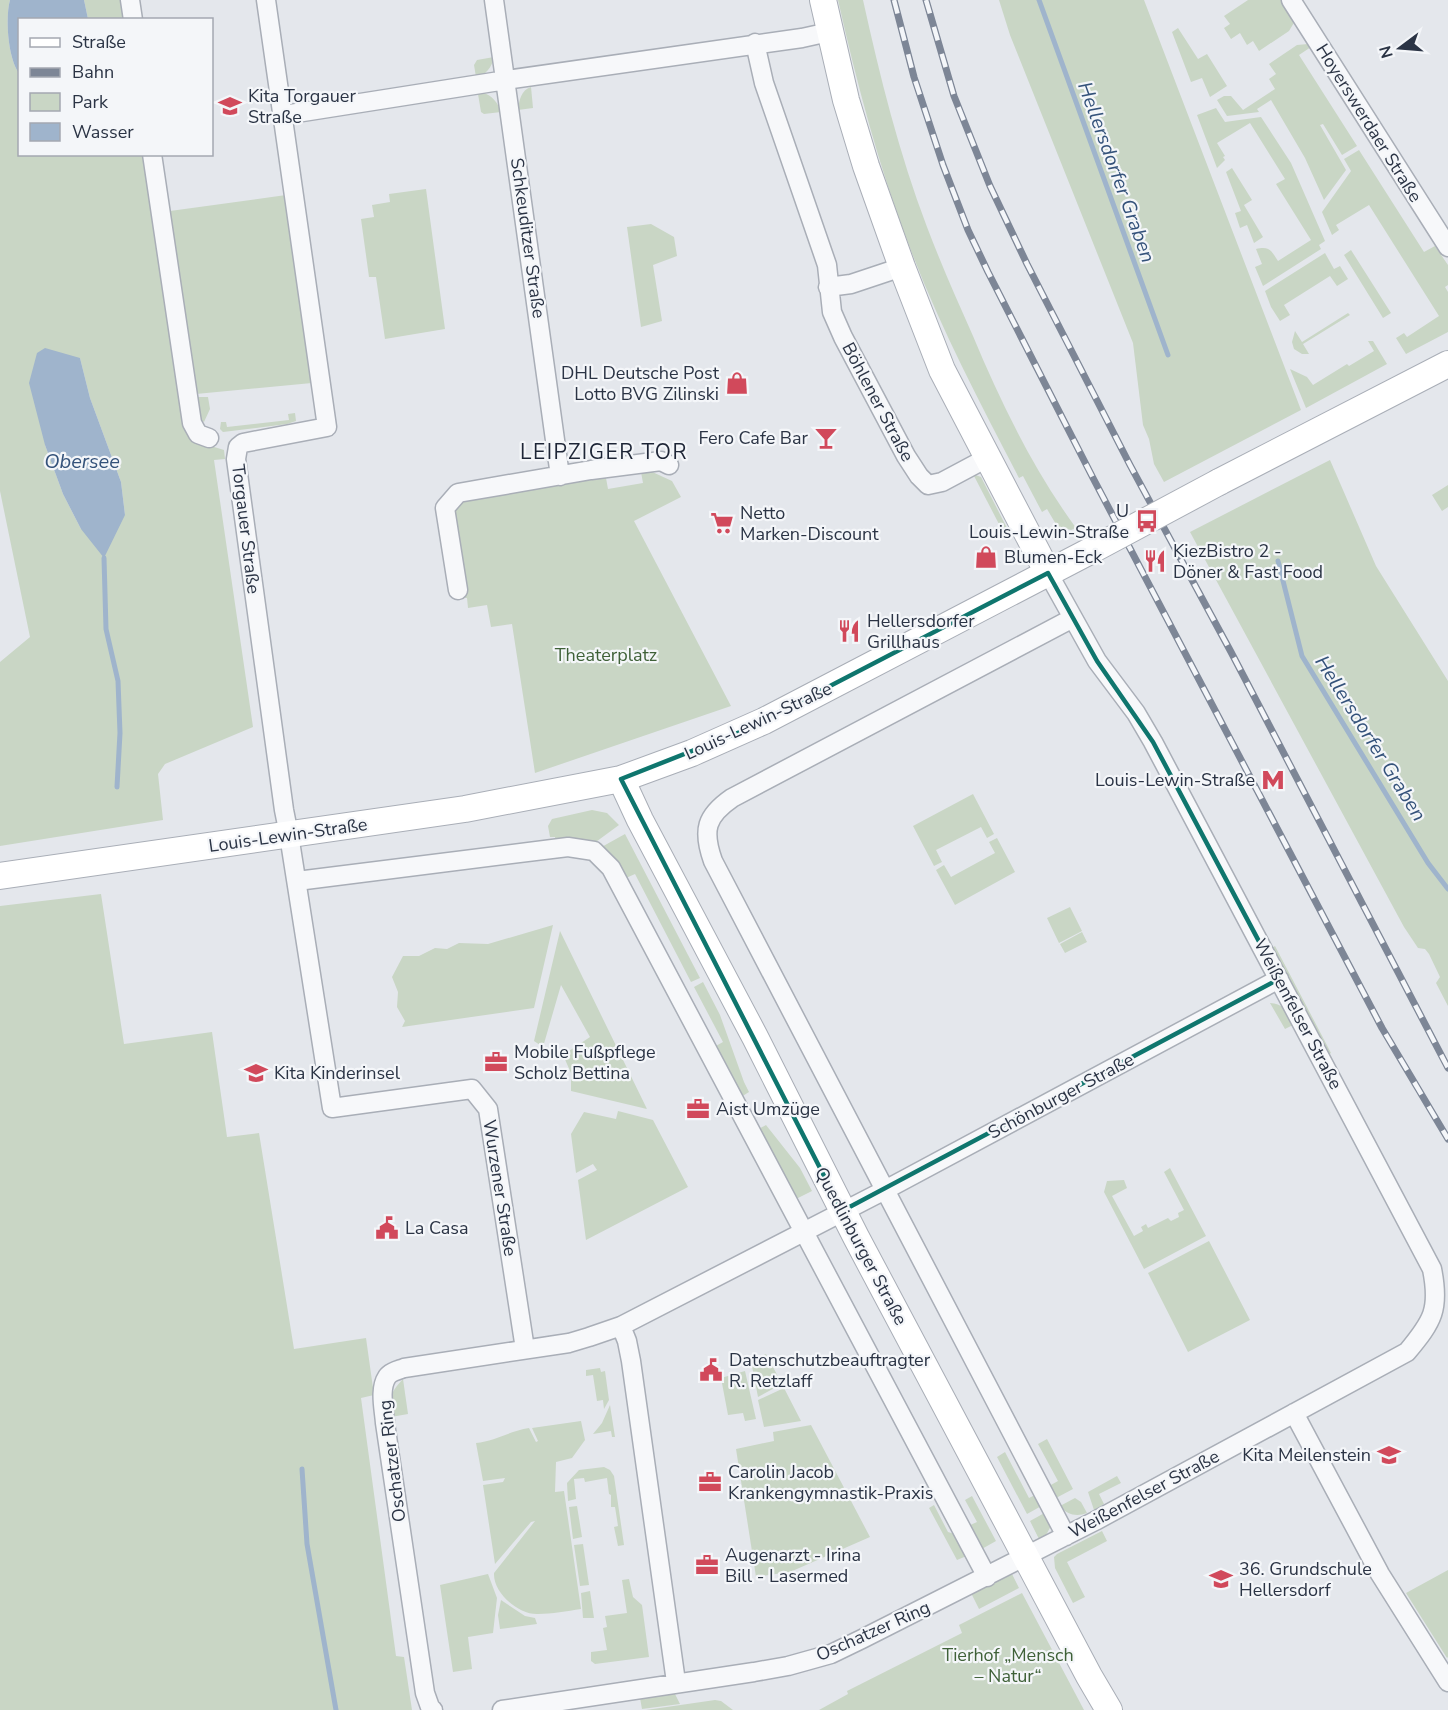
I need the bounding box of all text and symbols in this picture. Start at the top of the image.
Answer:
legend [18,18,213,156]
north arrow [1370,18,1430,78]
text: Straße [72,30,126,54]
street label: Hoyerswerdaer Straße [1310,39,1428,207]
text: N [1374,43,1399,61]
text: Bahn [72,60,114,84]
water label: Hellersdorfer Graben [1071,78,1162,266]
place label: Kita Torgauer Straße [248,84,356,129]
text: Park [72,90,109,114]
school or university icon: Kita Torgauer Straße [217,93,243,119]
text: Wasser [72,120,134,144]
street label: Schkeuditzer Straße [505,156,551,320]
street label: Böhlener Straße [836,338,920,466]
place label: DHL Deutsche Post Lotto BVG Zilinski [561,361,720,406]
shop icon: DHL Deutsche Post Lotto BVG Zilinski [724,370,750,396]
bar icon: Fero Cafe Bar [813,425,839,451]
place label: Fero Cafe Bar [698,426,809,450]
district label: LEIPZIGER TOR [520,438,688,466]
water label: Obersee [44,448,120,475]
street label: Torgauer Straße [226,463,266,595]
place label: U Louis-Lewin-Straße [969,499,1129,544]
place label: Netto Marken-Discount [740,501,879,546]
bus stop icon: U Louis-Lewin-Straße [1134,508,1160,534]
supermarket icon: Netto Marken-Discount [709,510,735,536]
place label: KiezBistro 2 - Döner & Fast Food [1173,539,1323,584]
shop icon: Blumen-Eck [973,544,999,570]
place label: Blumen-Eck [1004,545,1103,569]
restaurant icon: KiezBistro 2 - Döner & Fast Food [1142,548,1168,574]
place label: Hellersdorfer Grillhaus [867,609,975,654]
restaurant icon: Hellersdorfer Grillhaus [836,618,862,644]
park label: Theaterplatz [555,643,657,667]
water label: Hellersdorfer Graben [1309,650,1433,826]
street label: Louis-Lewin-Straße [680,676,836,766]
metro station icon: Louis-Lewin-Straße [1260,767,1286,793]
place label: Louis-Lewin-Straße [1095,768,1255,792]
street label: Louis-Lewin-Straße [207,812,369,858]
street label: Weißenfelser Straße [1248,935,1348,1093]
place label: Mobile Fußpflege Scholz Bettina [514,1040,656,1085]
street label: Schönburger Straße [984,1047,1138,1145]
office icon: Mobile Fußpflege Scholz Bettina [483,1049,509,1075]
school or university icon: Kita Kinderinsel [243,1060,269,1086]
place label: Kita Kinderinsel [274,1061,401,1085]
office icon: Aist Umzüge [685,1096,711,1122]
place label: Aist Umzüge [716,1097,820,1121]
street label: Wurzener Straße [477,1118,523,1258]
street label: Quedlinburger Straße [809,1163,913,1329]
public building icon: La Casa [374,1215,400,1241]
place label: La Casa [405,1216,469,1240]
place label: Datenschutzbeauftragter R. Retzlaff [729,1348,931,1393]
public building icon: Datenschutzbeauftragter R. Retzlaff [698,1357,724,1383]
street label: Oschatzer Ring [373,1399,411,1523]
school or university icon: Kita Meilenstein [1376,1442,1402,1468]
place label: Kita Meilenstein [1242,1443,1371,1467]
street label: Weißenfelser Straße [1065,1444,1223,1544]
place label: Carolin Jacob Krankengymnastik-Praxis [728,1460,933,1505]
office icon: Carolin Jacob Krankengymnastik-Praxis [697,1469,723,1495]
place label: Augenarzt - Irina Bill - Lasermed [725,1543,861,1588]
office icon: Augenarzt - Irina Bill - Lasermed [694,1552,720,1578]
place label: 36. Grundschule Hellersdorf [1239,1557,1372,1602]
school or university icon: 36. Grundschule Hellersdorf [1208,1566,1234,1592]
street label: Oschatzer Ring [812,1595,934,1667]
park label: Tierhof „Mensch – Natur“ [942,1643,1074,1688]

